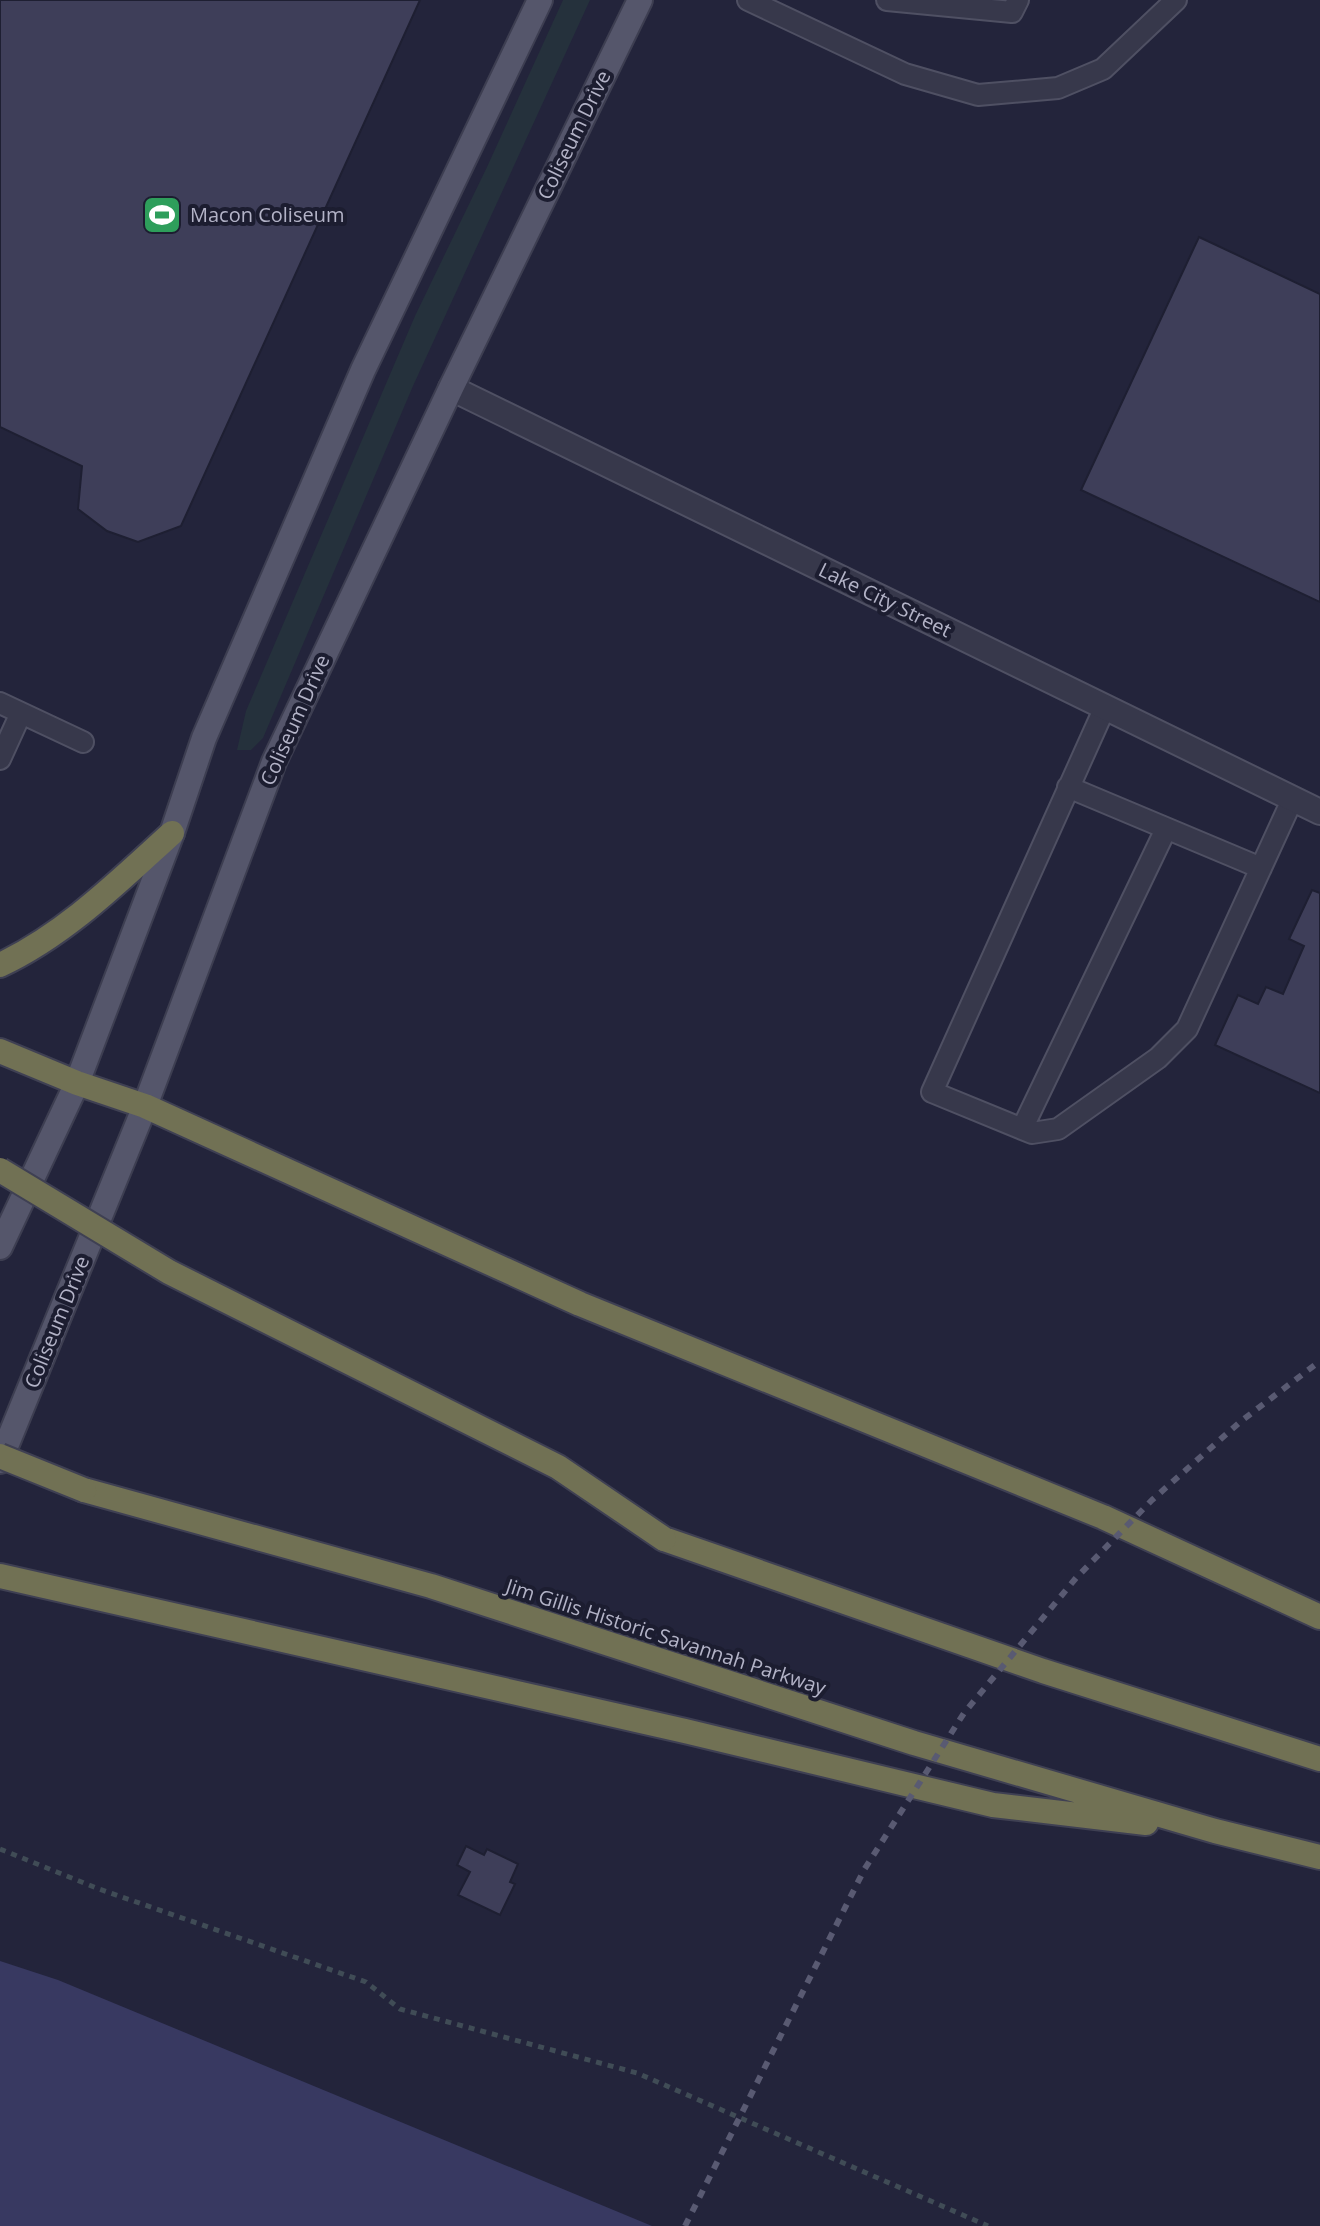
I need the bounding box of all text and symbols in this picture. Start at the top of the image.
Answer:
street label: Coliseum Drive [531,66,616,204]
sports icon: Macon Coliseum [141,194,183,236]
place label: Macon Coliseum [190,201,344,228]
street label: Lake City Street [814,556,956,643]
street label: Coliseum Drive [254,650,335,789]
street label: Coliseum Drive [18,1252,95,1392]
street label: Jim Gillis Historic Savannah Parkway [501,1571,830,1701]

